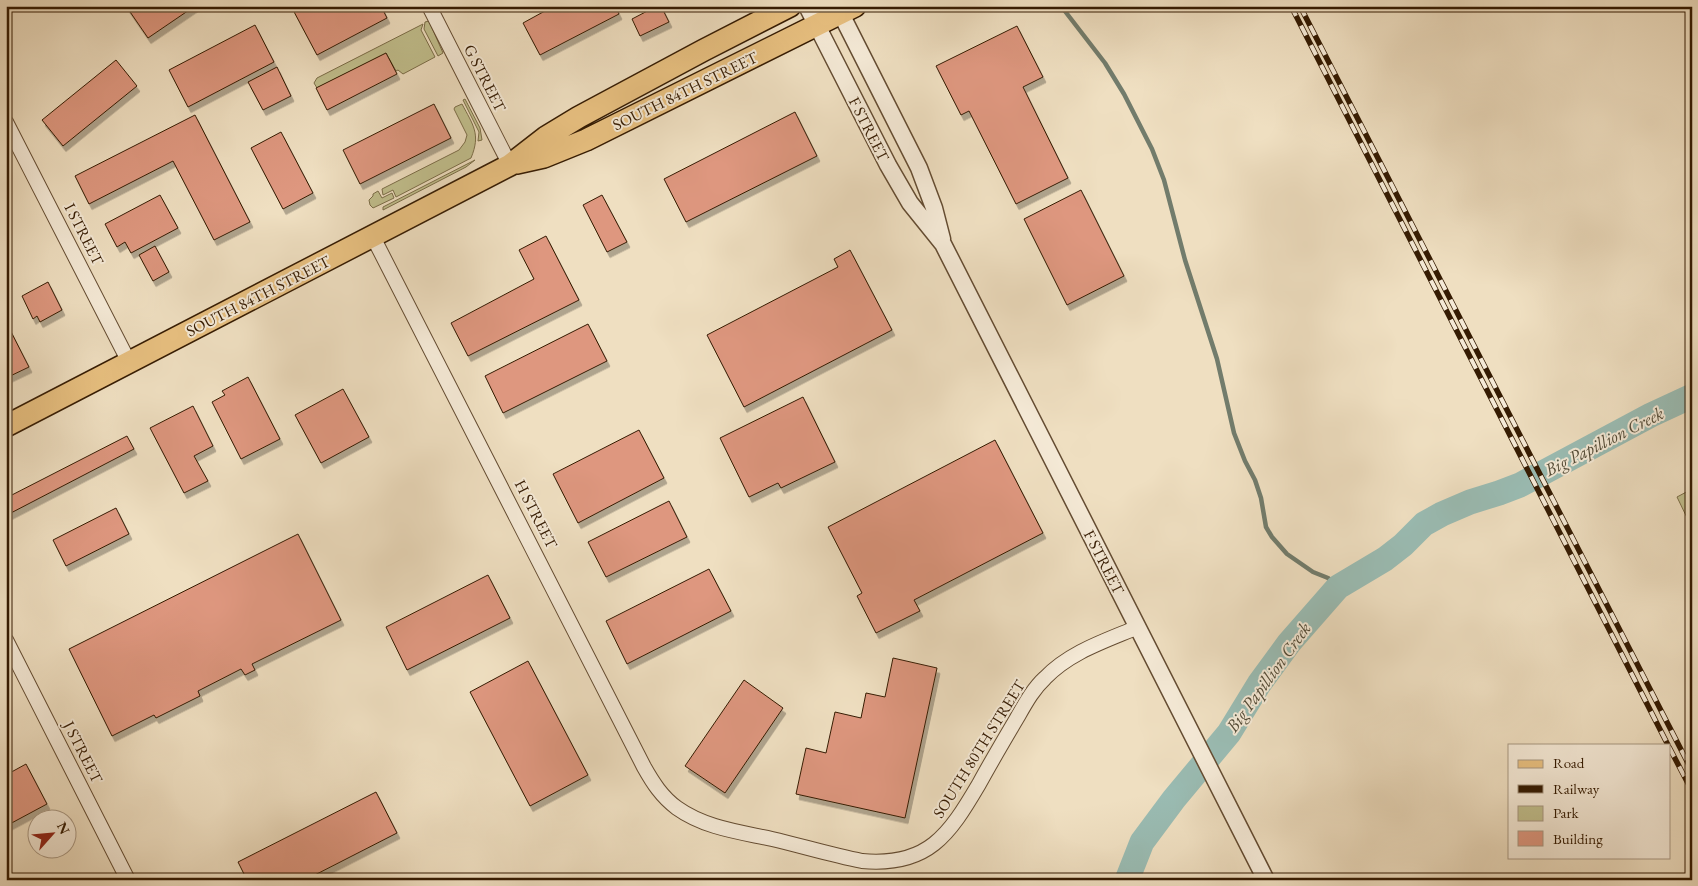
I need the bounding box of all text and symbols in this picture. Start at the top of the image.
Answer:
street label: G STREET [459,41,511,116]
street label: SOUTH 84TH STREET [609,47,761,135]
street label: F STREET [844,93,894,165]
street label: I STREET [59,199,109,269]
street label: SOUTH 84TH STREET [182,250,334,341]
water label: Big Papillion Creek [1540,401,1668,482]
street label: H STREET [510,476,562,552]
street label: F STREET [1079,526,1129,598]
water label: Big Papillion Creek [1220,617,1316,738]
street label: SOUTH 80TH STREET [928,676,1030,822]
street label: J STREET [58,716,108,787]
legend [1508,744,1670,858]
text: Road [1553,753,1585,772]
text: Railway [1553,779,1600,798]
text: Park [1553,803,1580,822]
north arrow [28,808,78,858]
text: N [53,819,74,838]
text: Building [1553,829,1603,848]

